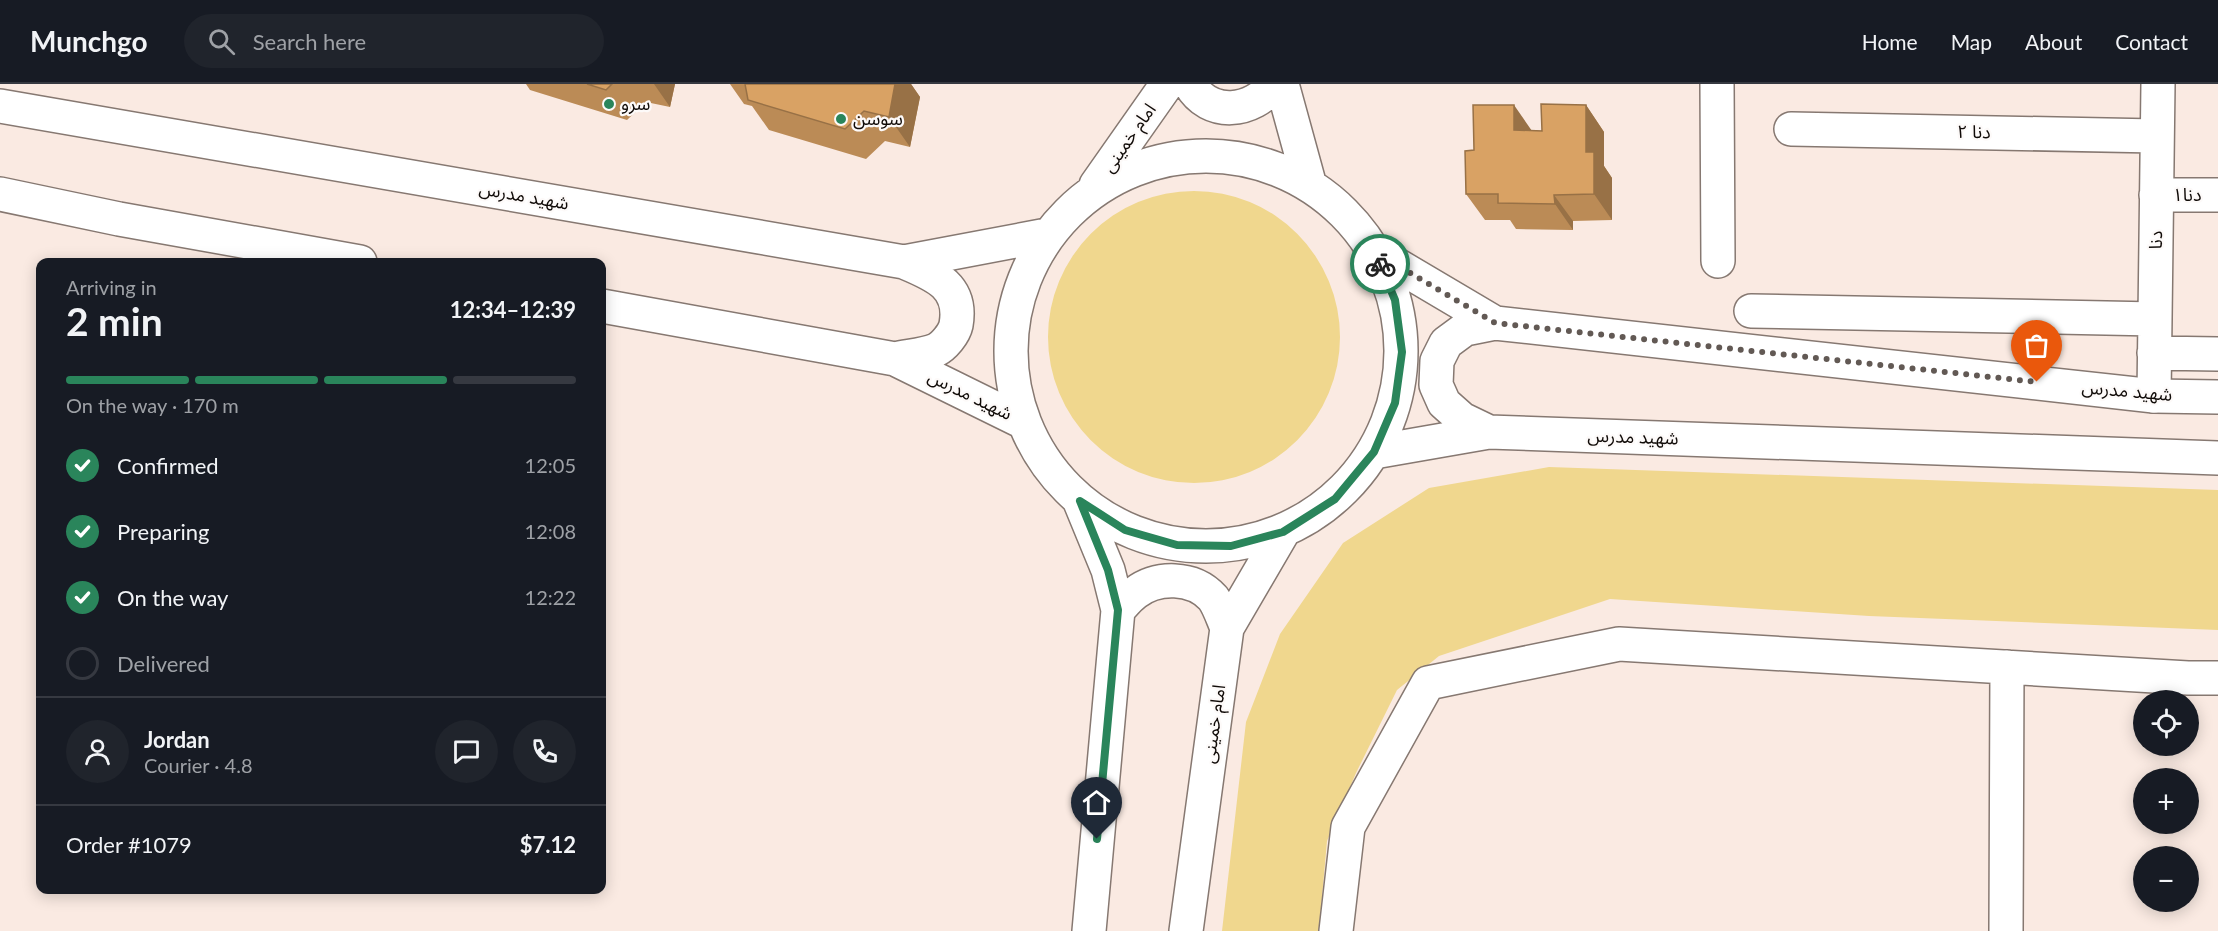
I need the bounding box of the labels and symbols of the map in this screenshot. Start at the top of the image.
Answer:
place label: سرو [621,92,650,115]
marker: سرو [602,97,616,111]
street label: امام خمینی [1096,99,1163,179]
place label: سوسن [853,107,903,130]
marker: سوسن [834,112,848,126]
street label: دنا ۲ [1957,120,1991,142]
street label: شهید مدرس [477,176,571,215]
street label: دنا۱ [2173,183,2201,205]
street label: دنا [2144,230,2166,250]
courier [1350,234,1410,294]
pin [2011,320,2062,382]
street label: شهید مدرس [924,364,1016,425]
street label: شهید مدرس [2081,375,2173,406]
street label: شهید مدرس [1587,423,1679,450]
street label: امام خمینی [1197,683,1233,765]
pin [1071,777,1122,839]

